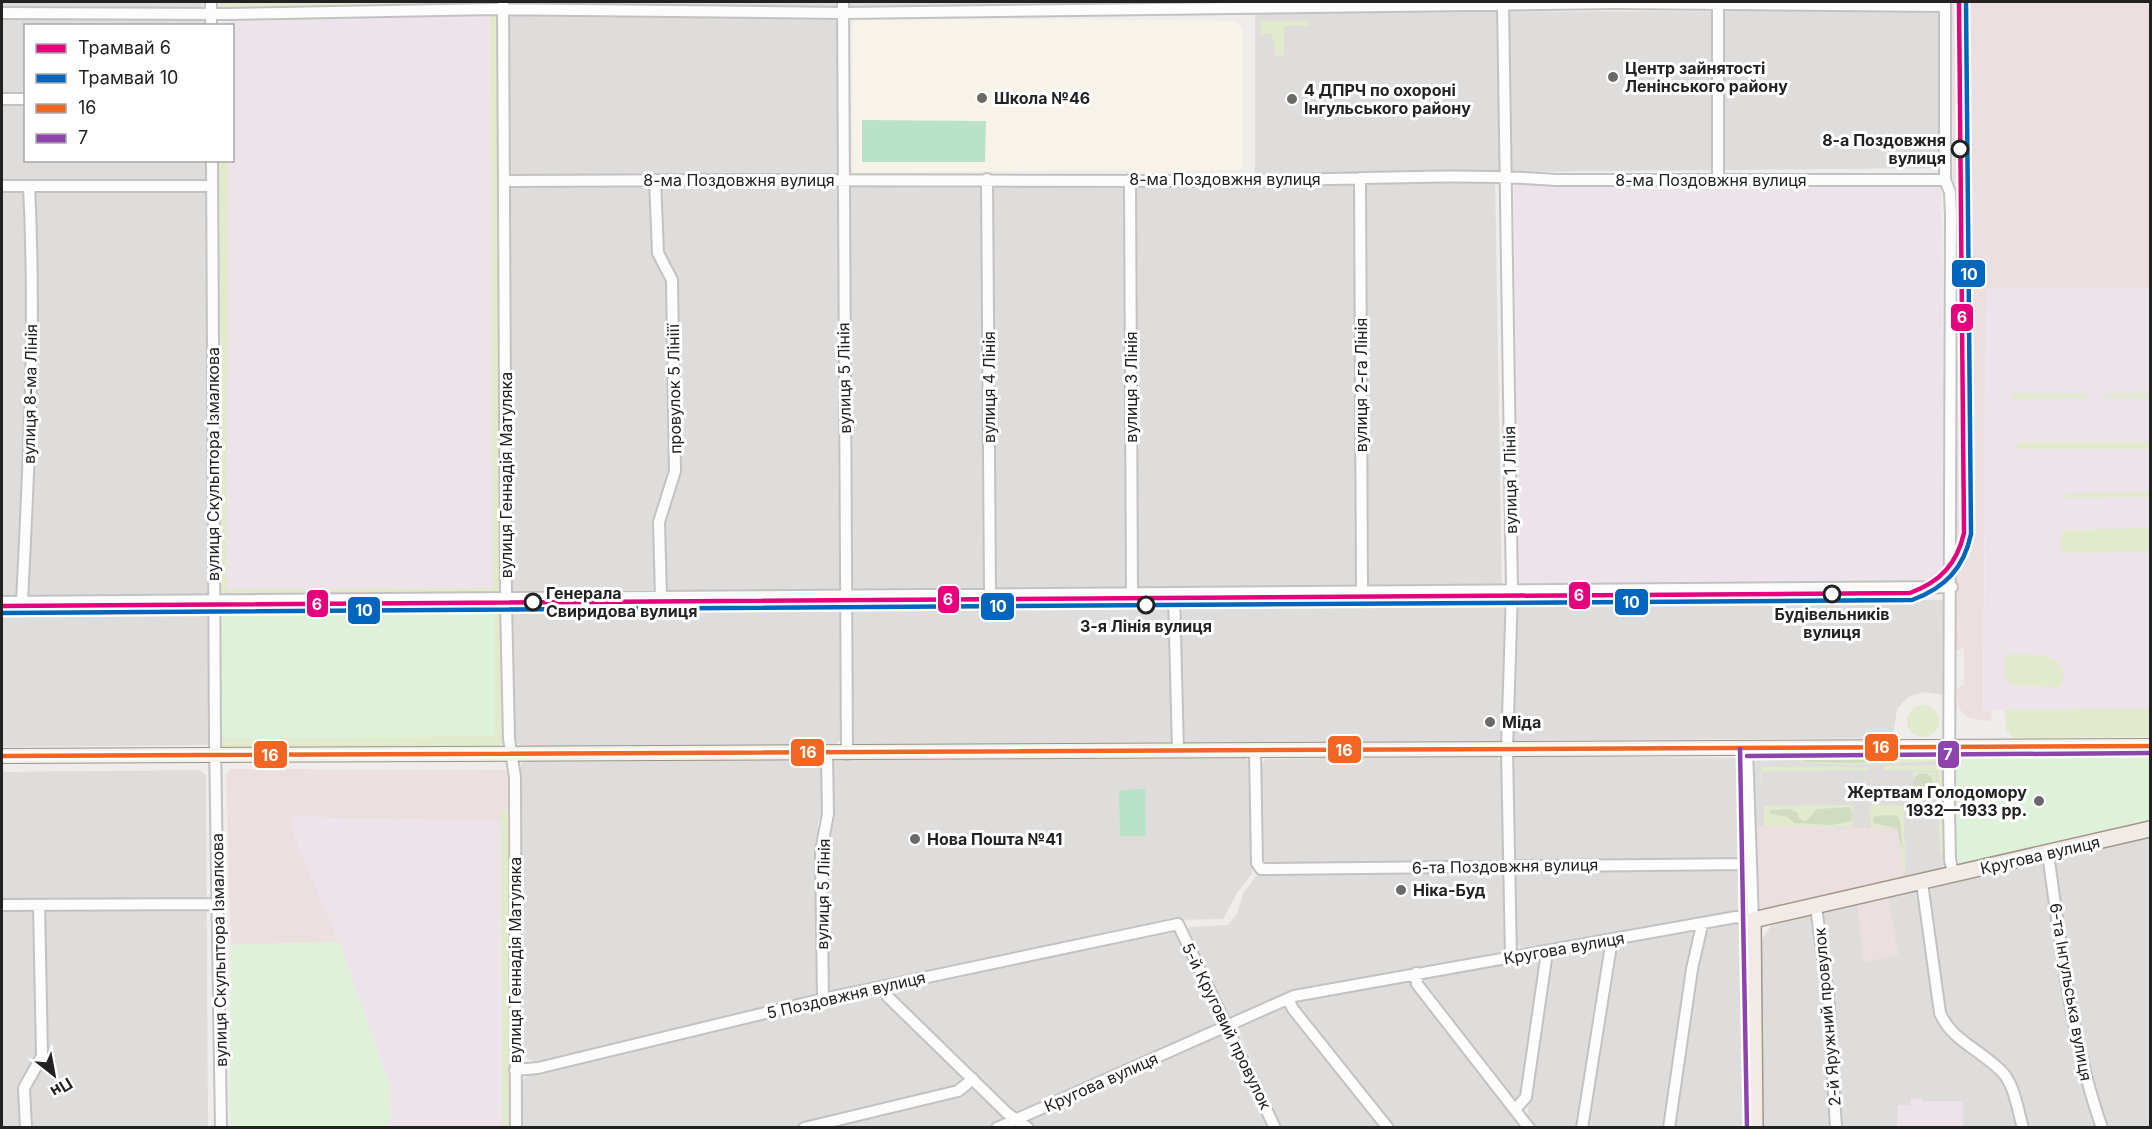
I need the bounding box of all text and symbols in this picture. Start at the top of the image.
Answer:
legend [24,24,234,162]
text: Трамвай 6 [78,37,171,58]
place label: Центр зайнятості Ленінського району [1625,58,1788,96]
text: Трамвай 10 [78,67,178,88]
marker: Центр зайнятості Ленінського району [1606,70,1620,84]
place label: 4 ДПРЧ по охороні Інгульського району [1304,80,1471,118]
place label: Школа №46 [994,88,1090,108]
marker: Школа №46 [975,91,989,105]
marker: 4 ДПРЧ по охороні Інгульського району [1285,92,1299,106]
text: 16 [78,97,96,118]
text: 7 [78,127,88,148]
place label: 8-а Поздовжня вулиця [1822,130,1946,168]
marker: 8-а Поздовжня вулиця [1951,140,1969,158]
street label: 8-ма Поздовжня вулиця [1129,169,1321,189]
street label: 8-ма Поздовжня вулиця [643,170,835,190]
street label: 8-ма Поздовжня вулиця [1615,170,1807,190]
line badge: 10 [1951,259,1986,288]
text: 10 [1960,264,1978,284]
line badge: 6 [1950,303,1974,332]
text: 6 [1957,307,1967,327]
street label: вулиця 2-га Лінія [1351,318,1371,452]
street label: вулиця 5 Лінія [833,322,855,434]
street label: провулок 5 Лініії [663,323,685,454]
street label: вулиця 8-ма Лінія [19,324,41,464]
street label: вулиця 4 Лінія [979,331,999,443]
street label: вулиця 3 Лінія [1121,331,1141,443]
street label: вулиця Скульптора Ізмалкова [203,347,223,581]
street label: вулиця Геннадія Матуляка [496,372,516,578]
street label: вулиця 1 Лінія [1499,426,1521,534]
line badge: 6 [1568,581,1591,610]
place label: Генерала Свиридова вулиця [546,583,697,621]
line badge: 6 [937,585,960,614]
text: 6 [1574,585,1584,605]
marker: Будівельників вулиця [1823,585,1841,603]
line badge: 10 [1614,588,1649,616]
line badge: 6 [306,589,329,618]
text: 6 [943,589,953,609]
line badge: 10 [980,592,1015,621]
text: 10 [1622,592,1640,612]
marker: Генерала Свиридова вулиця [524,593,542,611]
text: 6 [312,594,322,614]
line badge: 10 [347,596,381,625]
text: 10 [989,596,1007,616]
marker: 3-я Лінія вулиця [1137,596,1155,614]
text: 10 [355,600,373,620]
place label: Будівельників вулиця [1775,604,1889,642]
place label: 3-я Лінія вулиця [1080,616,1212,636]
place label: Міда [1502,712,1541,732]
marker: Міда [1483,715,1497,729]
line badge: 16 [1864,733,1899,762]
line badge: 16 [1327,735,1362,764]
text: 16 [1872,737,1890,757]
line badge: 16 [790,738,825,767]
line badge: 16 [253,740,288,769]
text: 16 [1335,740,1353,760]
line badge: 7 [1937,740,1960,769]
text: 16 [799,742,817,762]
text: 7 [1943,744,1953,764]
text: 16 [261,745,279,765]
place label: Жертвам Голодомору 1932—1933 рр. [1847,782,2027,820]
marker: Жертвам Голодомору 1932—1933 рр. [2032,794,2046,808]
place label: Нова Пошта №41 [927,829,1062,849]
street label: Кругова вулиця [1978,831,2102,879]
marker: Нова Пошта №41 [908,832,922,846]
street label: вулиця Скульптора Ізмалкова [207,833,231,1067]
street label: вулиця 5 Лінія [812,838,834,950]
street label: 6-та Поздовжня вулиця [1412,854,1598,878]
street label: вулиця Геннадія Матуляка [505,857,525,1063]
place label: Ніка-Буд [1413,880,1486,900]
marker: Ніка-Буд [1394,883,1408,897]
street label: 6-та Інгульська вулиця [2046,902,2096,1082]
street label: 2-й Яружний провулок [1809,927,1845,1107]
street label: Кругова вулиця [1502,928,1626,968]
street label: 5-й Круговий провулок [1178,940,1276,1113]
street label: 5 Поздовжня вулиця [765,967,927,1023]
north arrow [24,1045,84,1105]
street label: Кругова вулиця [1041,1048,1161,1116]
text: Пн [47,1074,76,1102]

